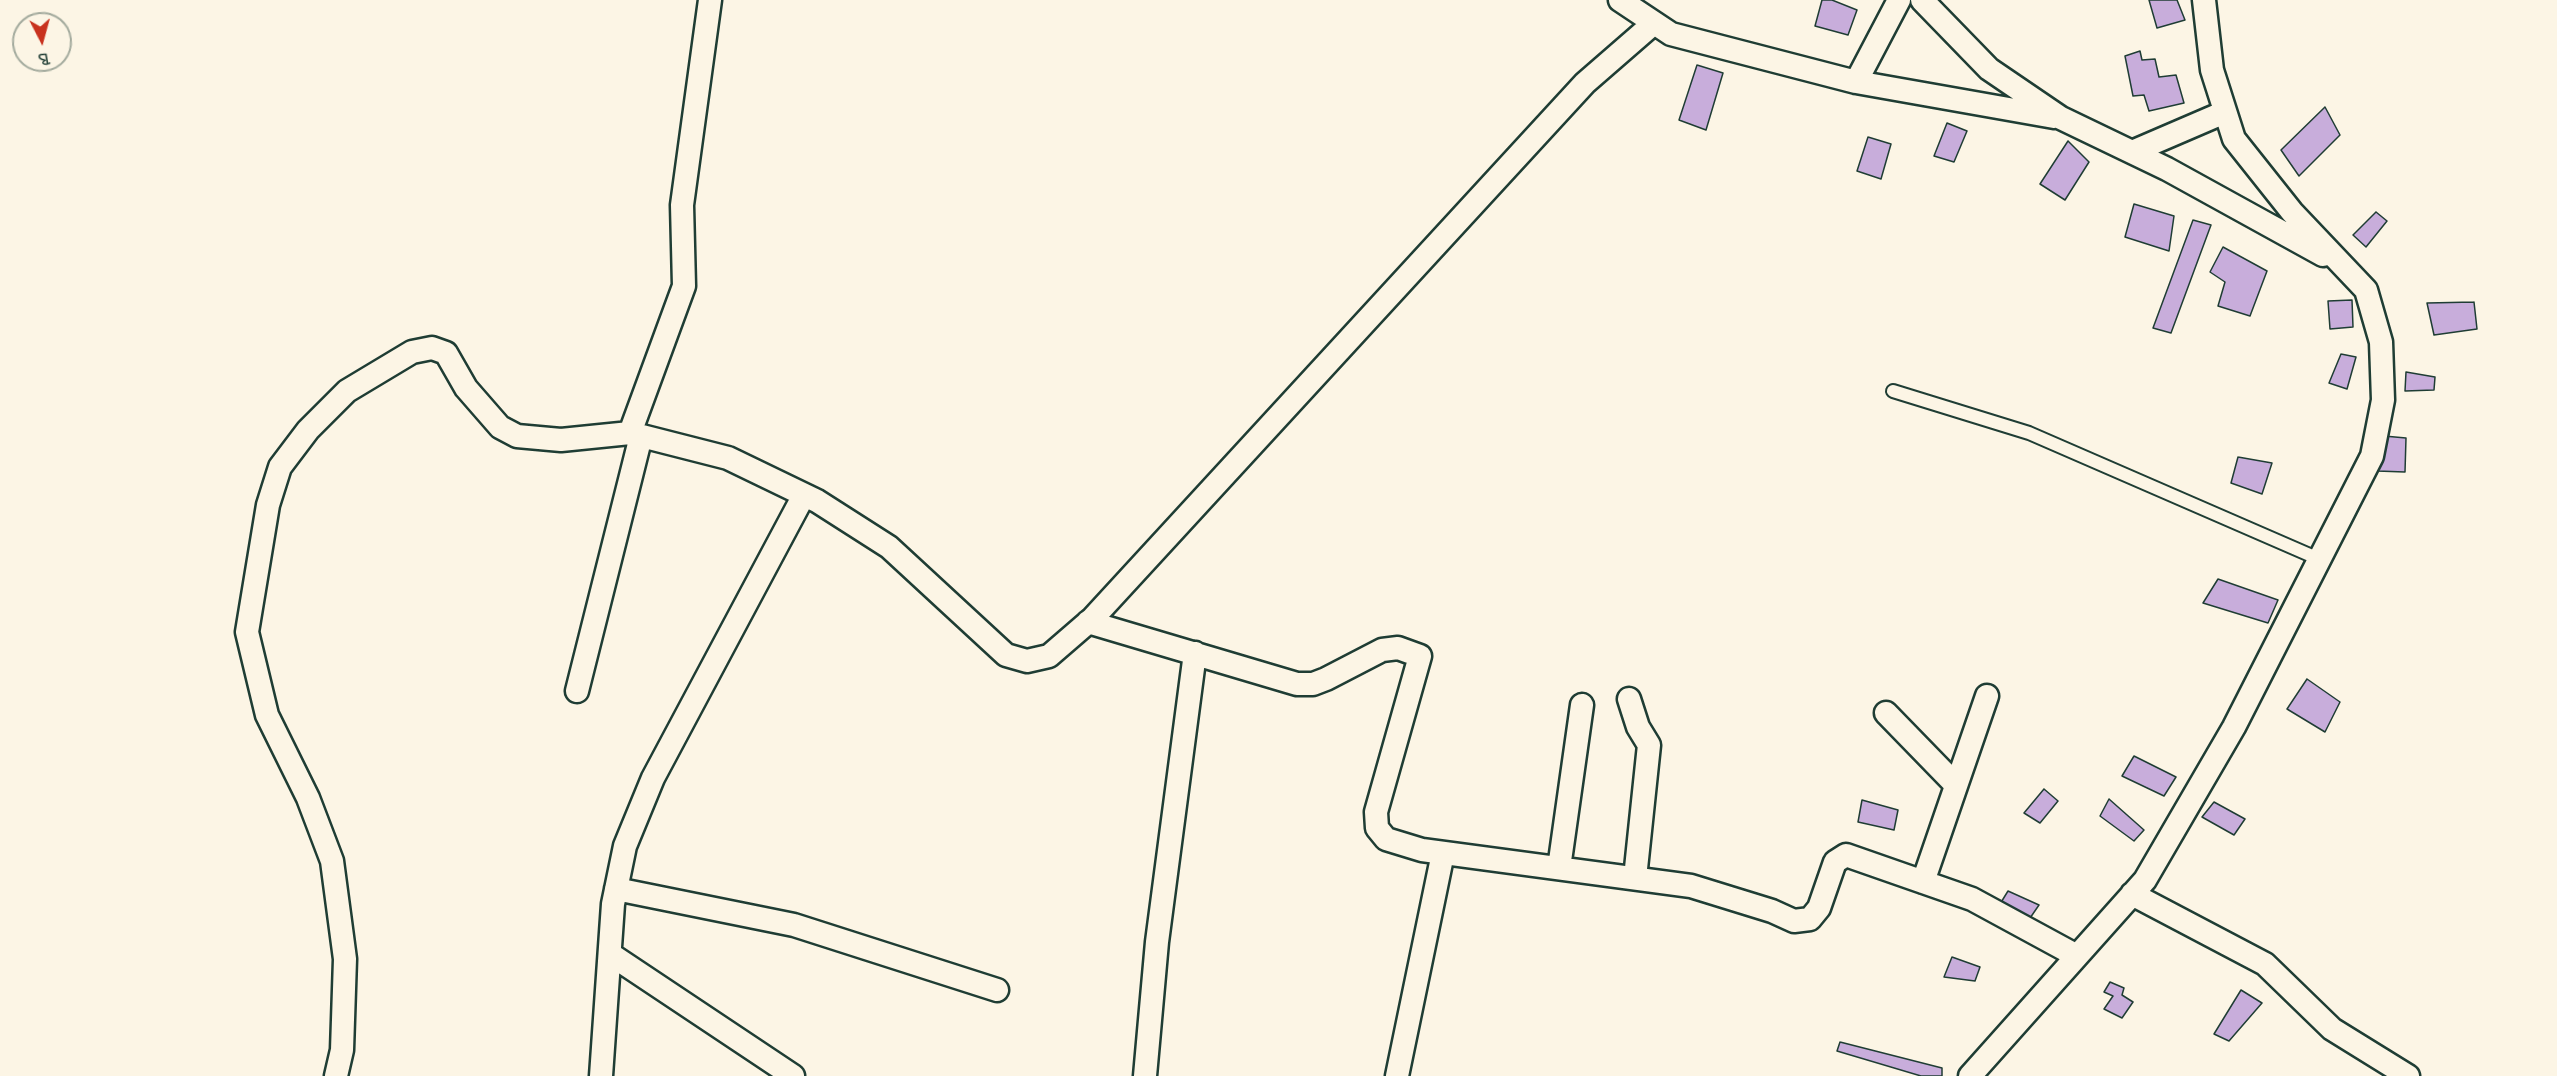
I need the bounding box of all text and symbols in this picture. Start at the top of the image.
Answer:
north arrow [12,12,72,72]
text: B [37,45,50,70]

